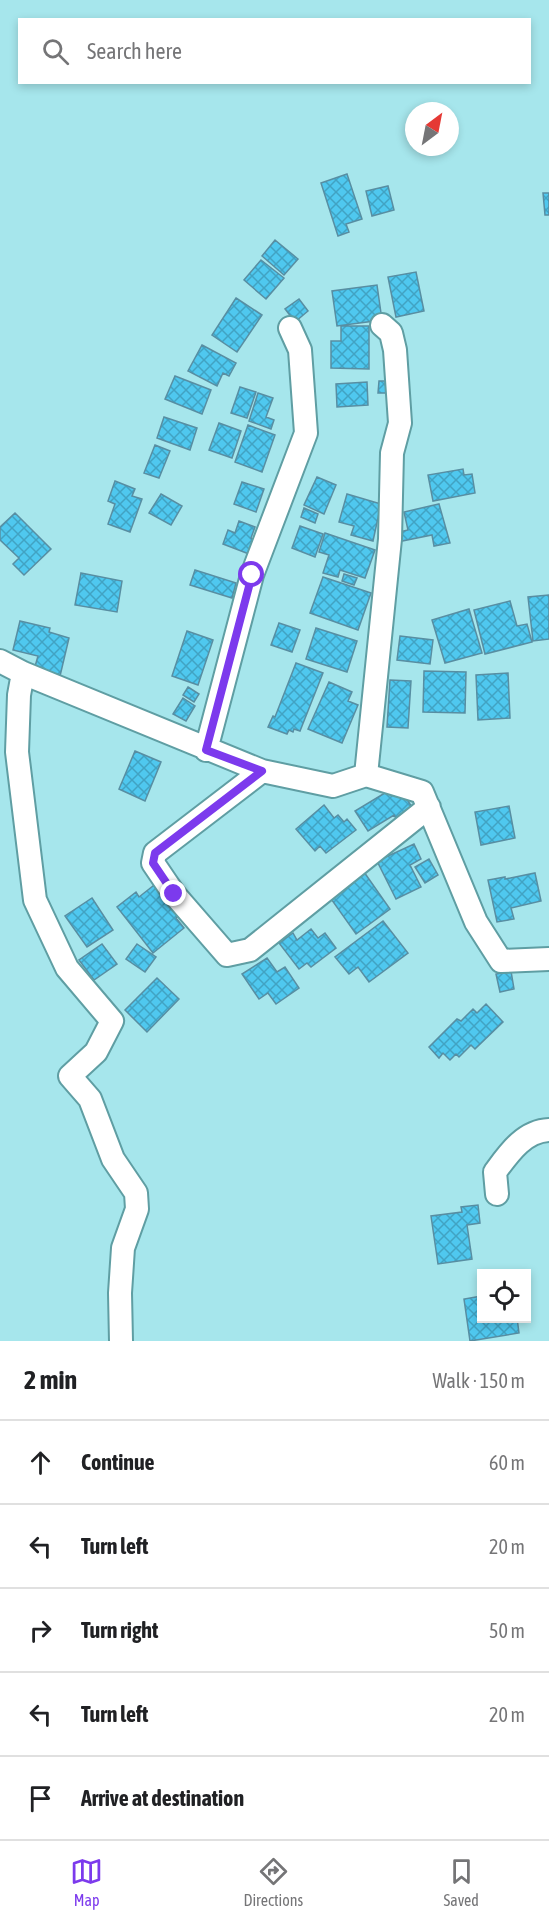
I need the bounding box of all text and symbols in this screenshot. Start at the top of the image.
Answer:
search box [18,18,531,84]
icon: search [39,35,72,68]
text: Search here [87,38,182,64]
north arrow [405,102,459,156]
route start [238,561,264,587]
route end [160,880,186,906]
map controls [477,1269,531,1323]
button: locate [477,1269,531,1323]
text: 2 min [24,1365,77,1395]
text: Walk · 150 m [433,1369,525,1392]
icon: ahead [24,1446,57,1479]
text: Continue [81,1449,155,1475]
text: 60 m [489,1451,525,1474]
icon: left [24,1530,57,1563]
text: Turn left [81,1533,148,1559]
text: 20 m [489,1535,525,1558]
icon: right [24,1614,57,1647]
text: Turn right [81,1617,158,1643]
text: 50 m [489,1619,525,1642]
icon: left [24,1698,57,1731]
text: Turn left [81,1701,148,1727]
text: 20 m [489,1703,525,1726]
icon: arrive [24,1782,57,1815]
text: Arrive at destination [81,1785,244,1811]
tab: Map [70,1855,103,1909]
tab: Directions [243,1855,303,1909]
tab: Saved [443,1855,479,1909]

